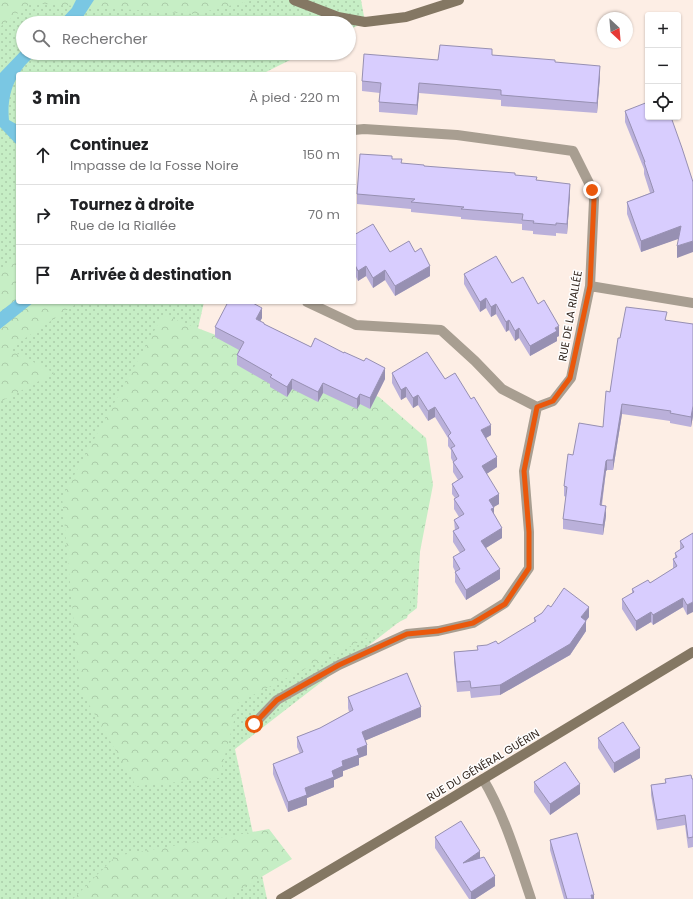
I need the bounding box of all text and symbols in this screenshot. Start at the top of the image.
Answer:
north arrow [597,12,633,48]
map controls [645,12,681,120]
button: + [645,12,681,48]
search box [16,16,356,60]
icon: search [30,27,52,49]
text: Rechercher [62,28,148,49]
button: − [645,48,681,84]
button: locate [645,84,681,120]
text: 3 min [32,86,80,110]
text: À pied · 220 m [249,88,340,107]
text: Continuez [70,134,149,155]
icon: ahead [32,144,54,166]
text: 150 m [303,145,340,164]
text: Impasse de la Fosse Noire [70,156,239,175]
route end [583,181,601,199]
text: Tournez à droite [70,194,194,215]
icon: right [32,204,54,226]
text: 70 m [308,205,340,224]
text: Rue de la Riallée [70,216,176,235]
icon: arrive [32,264,54,286]
text: Arrivée à destination [70,264,232,285]
street label: RUE DE LA RIALLÉE [554,269,586,363]
route start [245,715,263,733]
street label: RUE DU GÉNÉRAL GUÉRIN [424,725,542,805]

